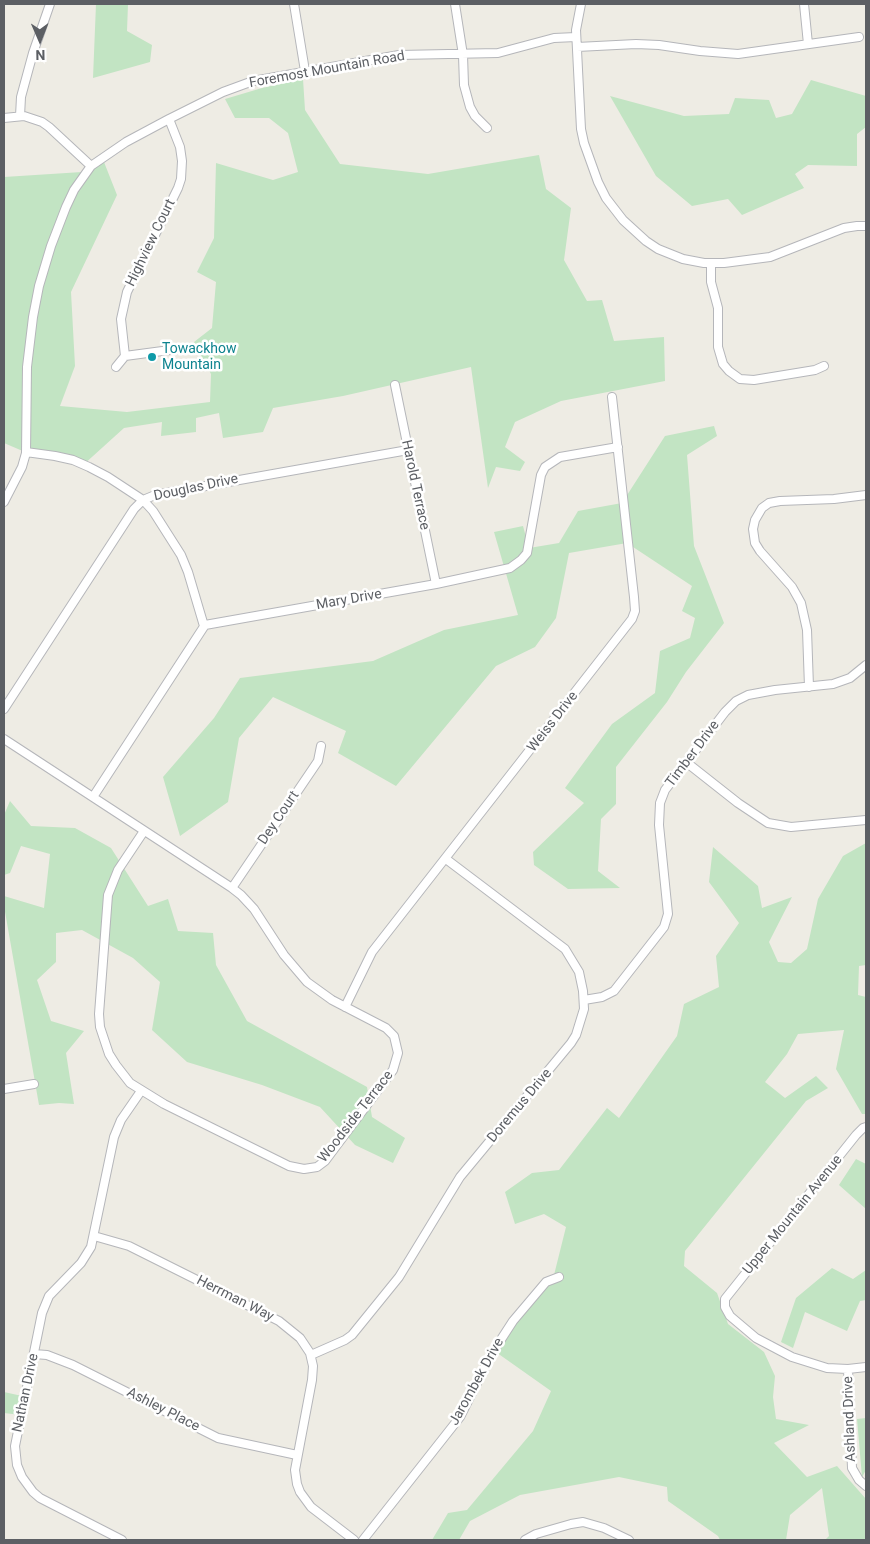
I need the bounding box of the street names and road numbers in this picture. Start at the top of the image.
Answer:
street label: Foremost Mountain Road [248,48,406,92]
street label: Highview Court [123,197,179,289]
street label: Harold Terrace [397,438,433,532]
street label: Douglas Drive [152,471,240,505]
street label: Mary Drive [315,586,383,614]
street label: Weiss Drive [524,688,582,756]
street label: Timber Drive [663,717,723,791]
street label: Dey Court [255,788,303,848]
street label: Doremus Drive [484,1066,556,1146]
street label: Woodside Terrace [315,1068,397,1166]
street label: Upper Mountain Avenue [740,1152,846,1278]
street label: Herrman Way [194,1272,276,1326]
street label: Jarombek Drive [446,1335,508,1429]
street label: Nathan Drive [9,1352,43,1434]
street label: Ashland Drive [840,1376,860,1462]
street label: Ashley Place [124,1384,202,1436]

